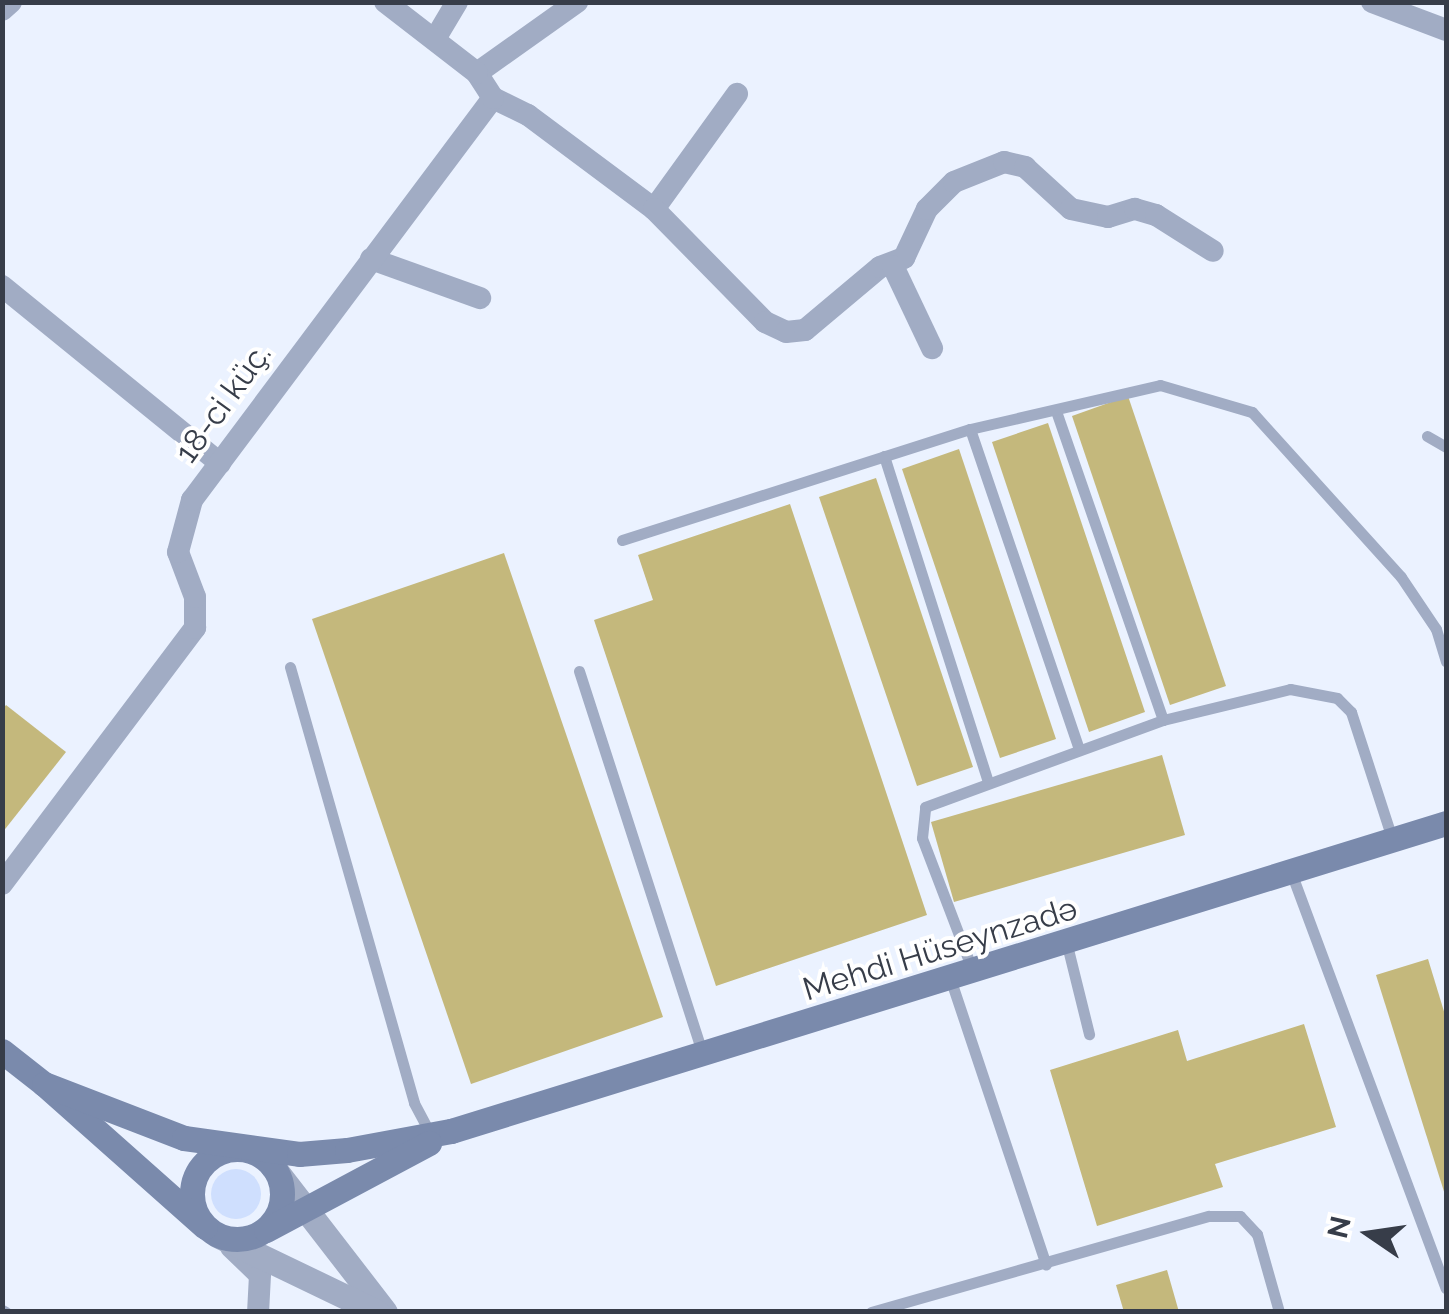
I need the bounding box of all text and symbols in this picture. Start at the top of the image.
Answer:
street label: 18-ci küç. [167,336,279,470]
street label: Mehdi Hüseynzadə [798,889,1082,1009]
north arrow [1319,1184,1419,1284]
text: N [1321,1213,1358,1241]

